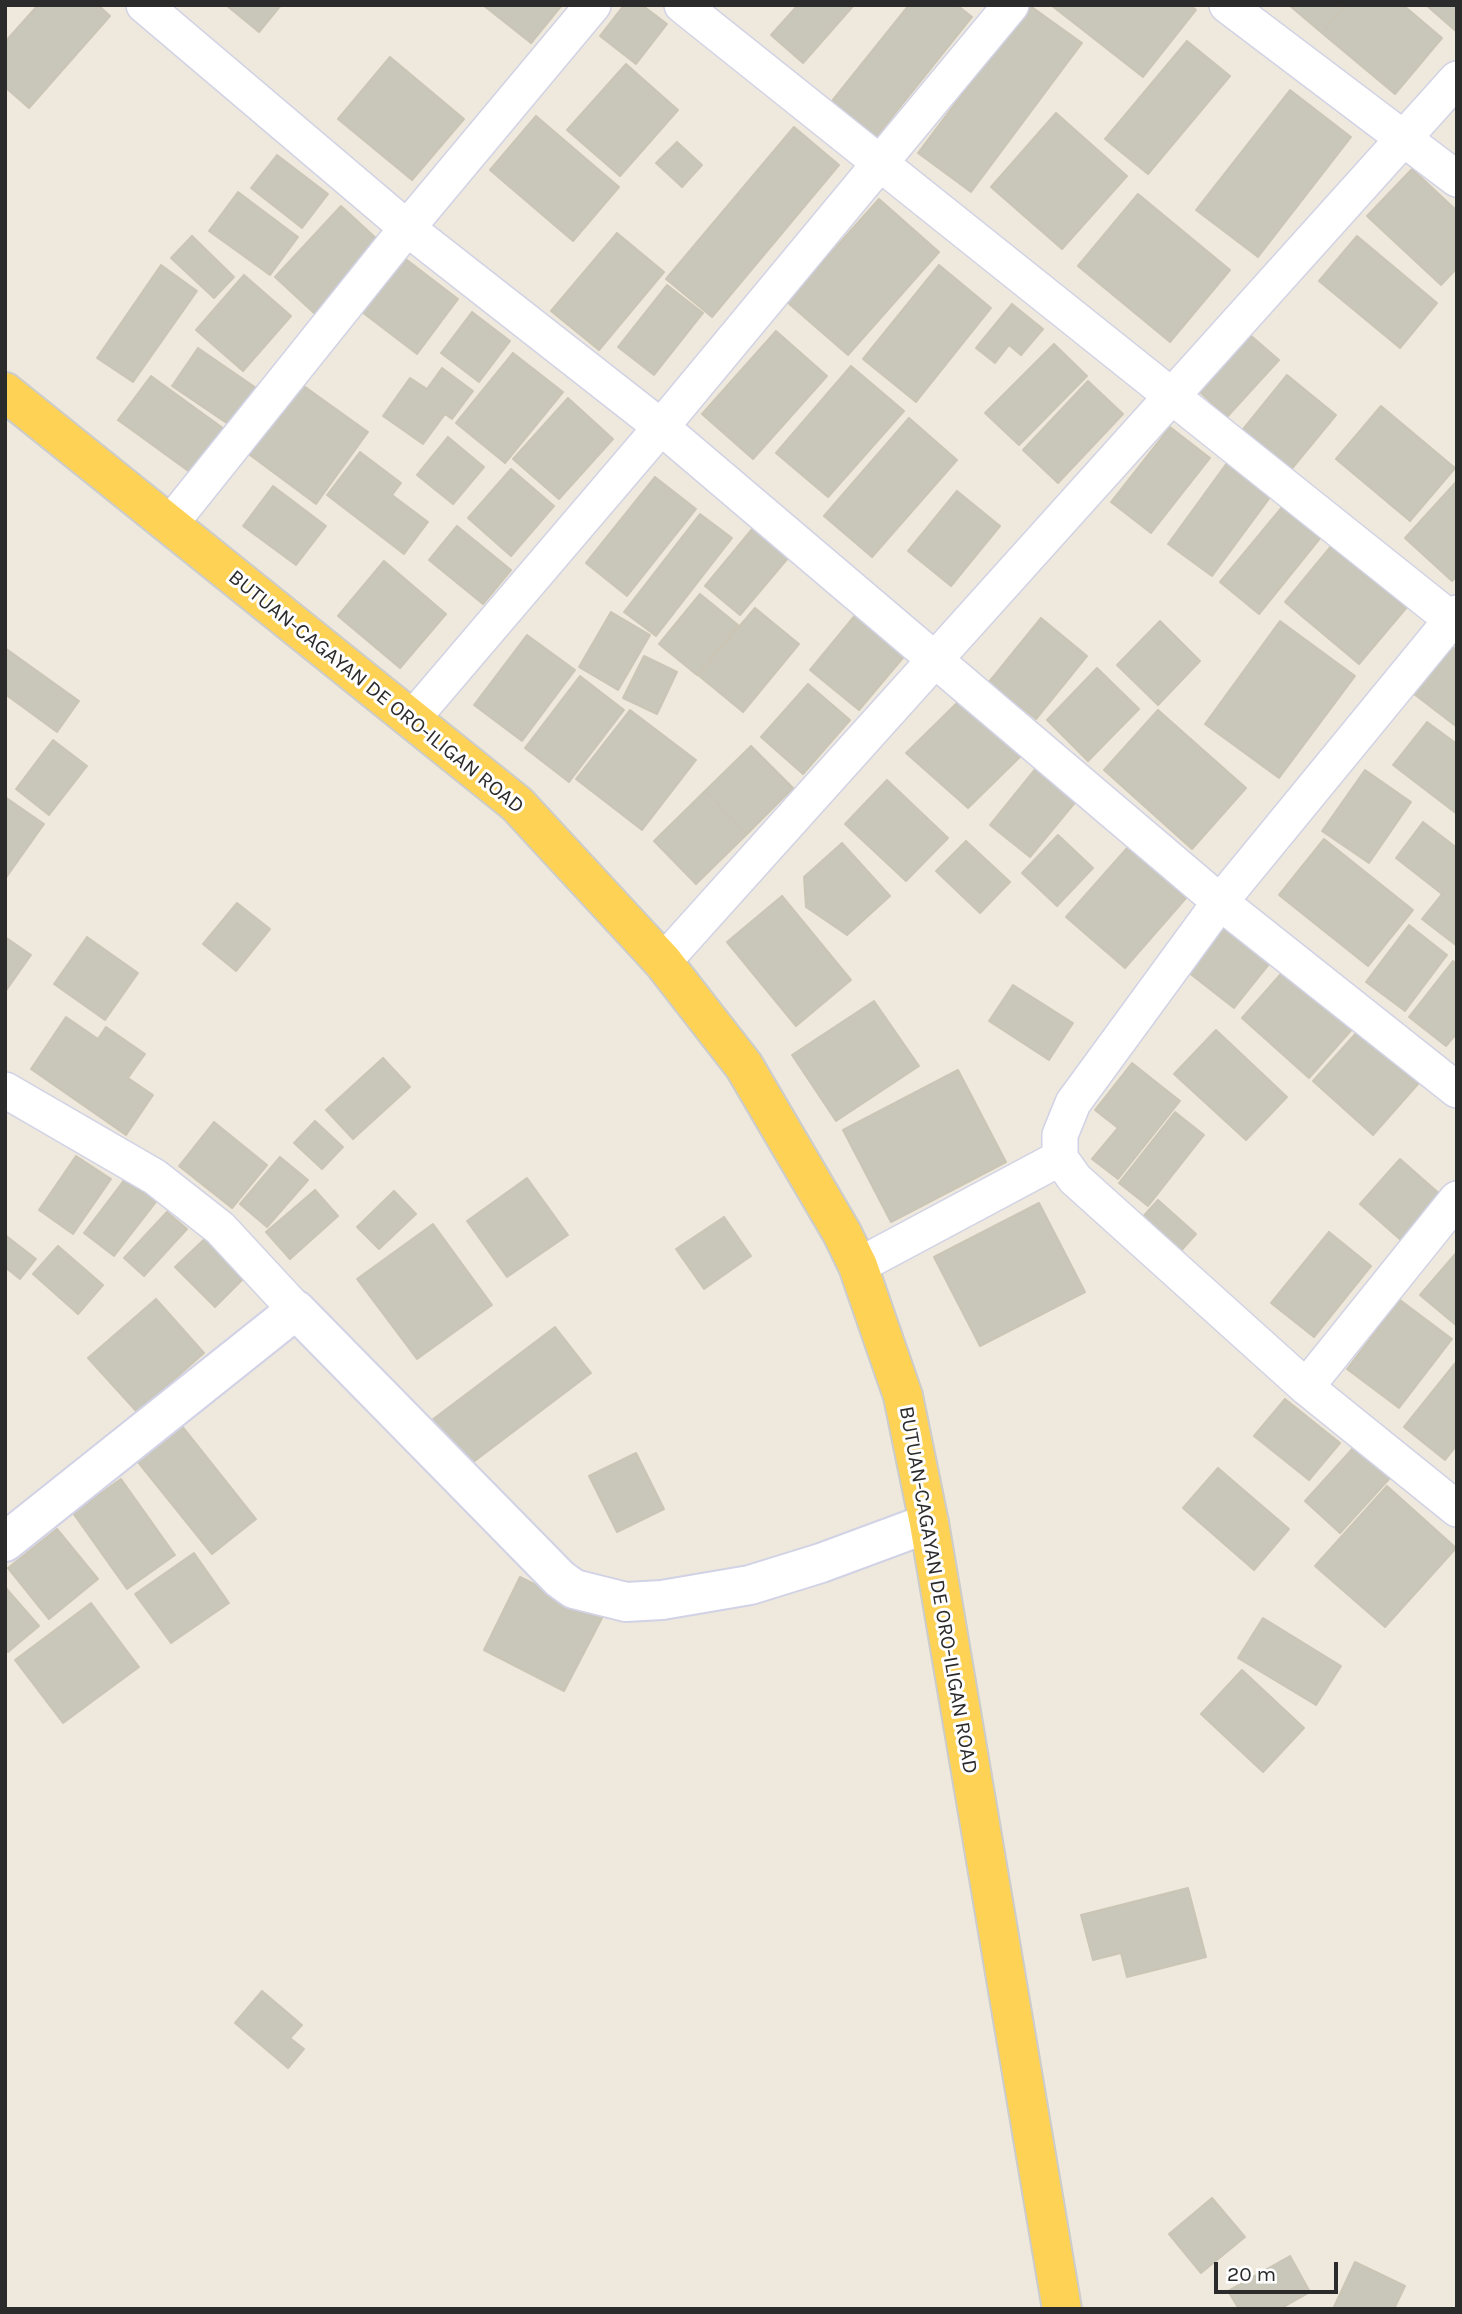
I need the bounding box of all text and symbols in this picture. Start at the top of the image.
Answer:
street label: BUTUAN-CAGAYAN DE ORO-ILIGAN ROAD [223,565,529,819]
street label: BUTUAN-CAGAYAN DE ORO-ILIGAN ROAD [893,1404,983,1776]
scale bar [1217,2248,1341,2292]
text: 20 m [1227,2262,1276,2286]

